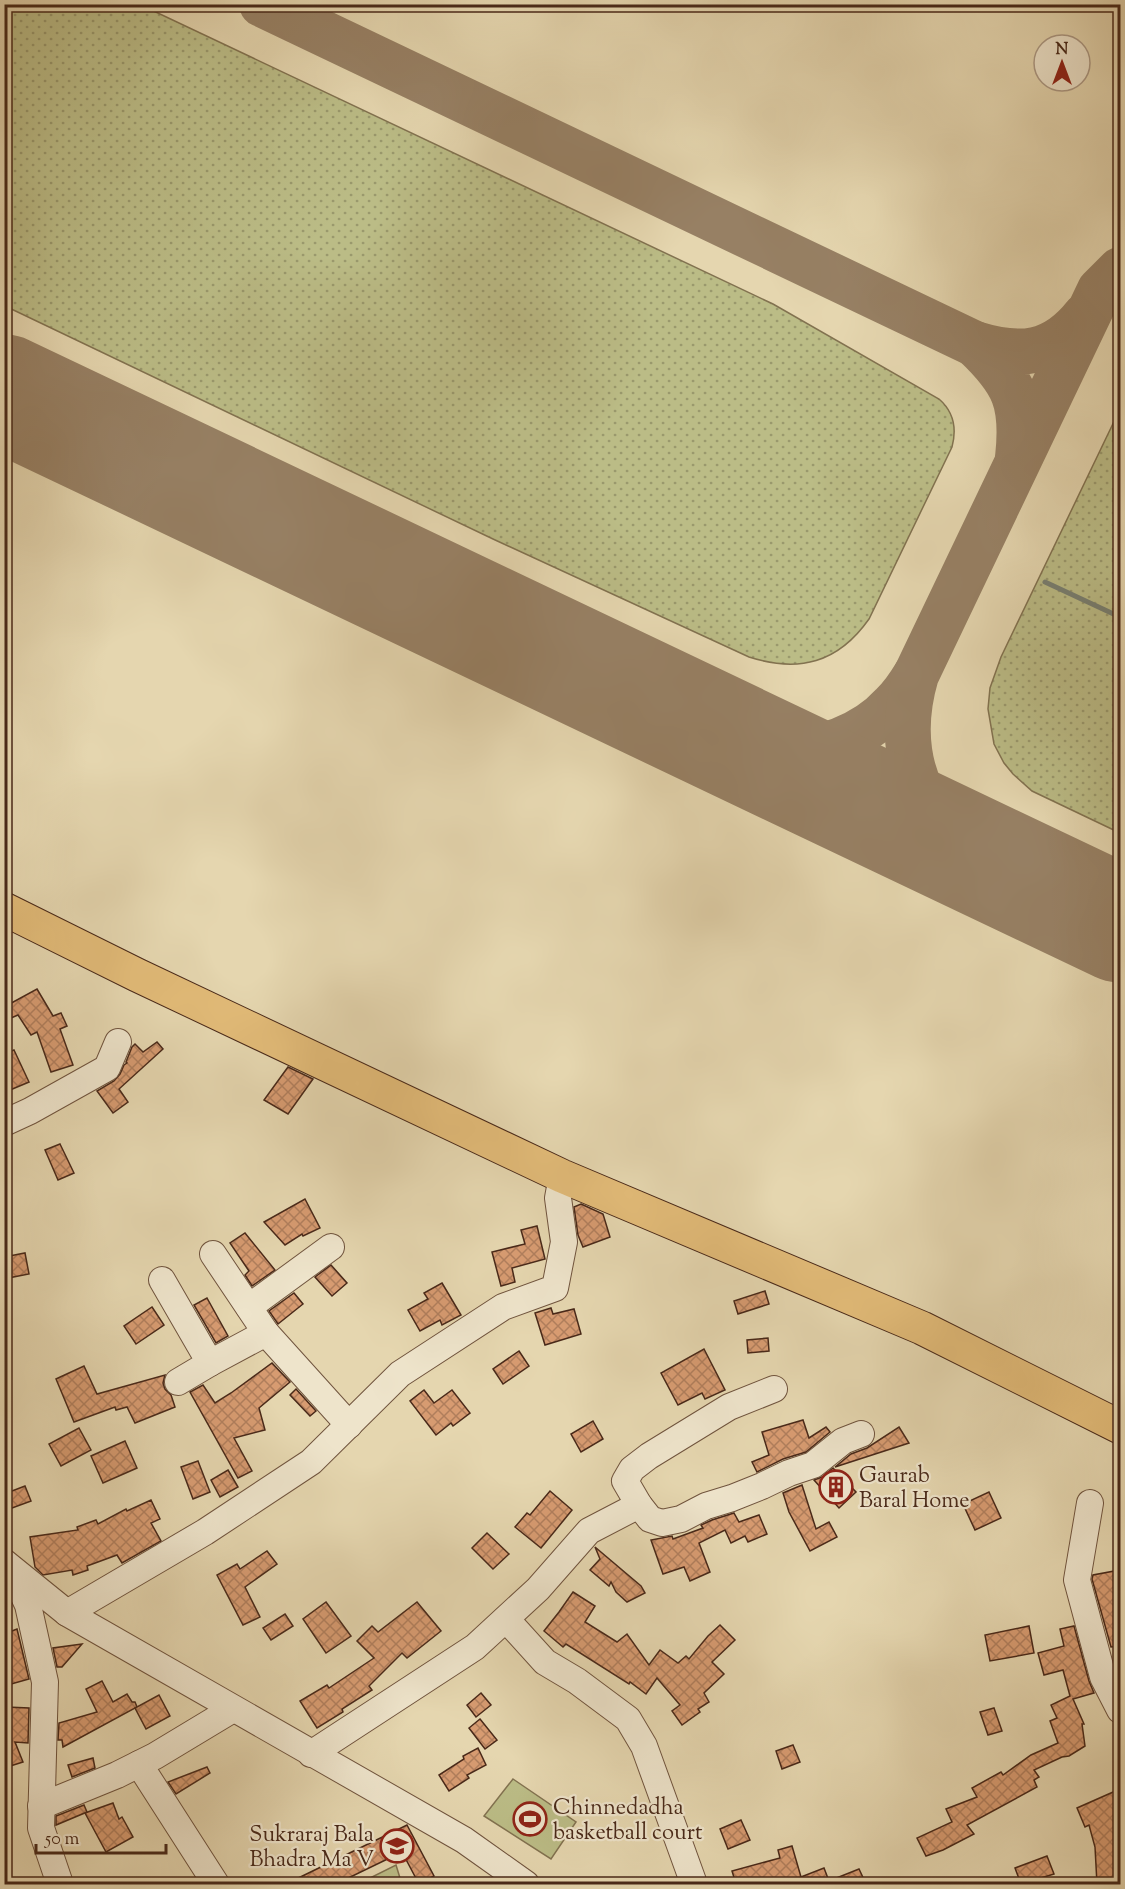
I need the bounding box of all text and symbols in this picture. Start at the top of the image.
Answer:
north arrow [1032,33,1092,93]
text: N [1056,39,1069,62]
place label: Gaurab Baral Home [859,1461,970,1518]
building icon: Gaurab Baral Home [818,1469,854,1505]
place label: Chinnedadha basketball court [553,1793,703,1850]
sports icon: Chinnedadha basketball court [512,1801,548,1837]
scale bar [36,1817,166,1855]
place label: Sukraraj Bala Bhadra Ma V [249,1820,374,1877]
text: 50 m [44,1827,80,1853]
school or university icon: Sukraraj Bala Bhadra Ma V [379,1828,415,1864]

